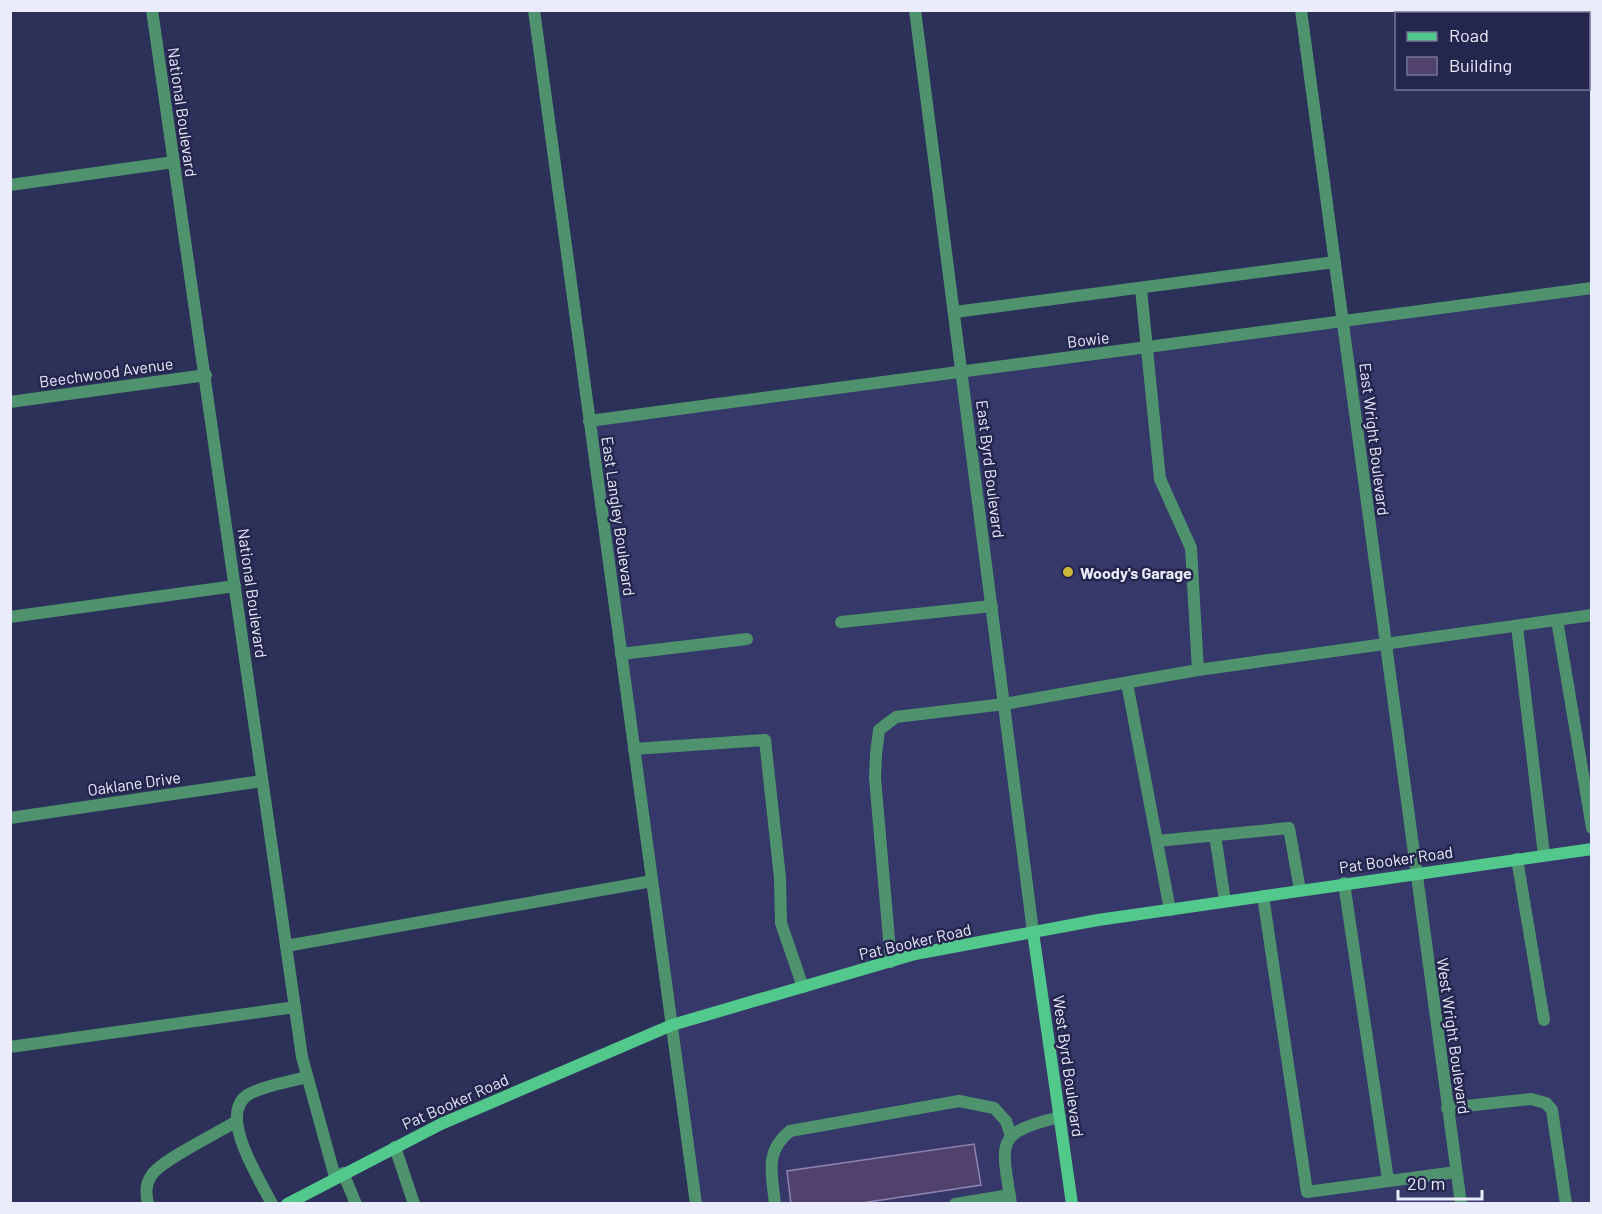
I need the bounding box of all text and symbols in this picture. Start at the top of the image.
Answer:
legend [1395,12,1590,90]
text: Road [1449,24,1489,46]
street label: National Boulevard [165,46,201,178]
text: Building [1449,54,1512,76]
street label: Bowie [1066,327,1110,351]
street label: Beechwood Avenue [38,353,174,391]
street label: East Wright Boulevard [1356,361,1394,517]
street label: East Byrd Boulevard [973,399,1009,539]
street label: East Langley Boulevard [598,435,640,597]
street label: National Boulevard [235,527,271,659]
place label: Woody's Garage [1080,563,1192,582]
marker: Woody's Garage [1061,565,1075,579]
street label: Oaklane Drive [86,767,182,799]
street label: Pat Booker Road [1338,842,1454,876]
street label: Pat Booker Road [857,919,973,963]
street label: West Wright Boulevard [1434,957,1474,1115]
street label: West Byrd Boulevard [1050,994,1088,1138]
street label: Pat Booker Road [399,1069,511,1133]
scale bar [1398,1163,1482,1201]
text: 20 m [1407,1172,1445,1194]

